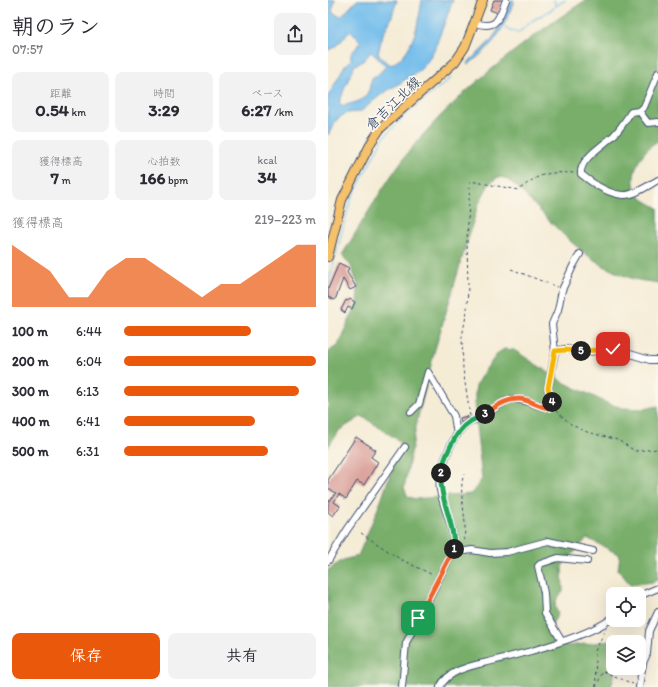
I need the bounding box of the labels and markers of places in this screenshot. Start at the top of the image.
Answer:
pin [596,332,630,366]
pin: 5 [571,341,591,361]
pin: 4 [542,392,562,412]
pin: 3 [475,404,495,424]
pin: 2 [431,463,451,483]
pin: 1 [444,539,464,559]
pin [401,601,435,635]

